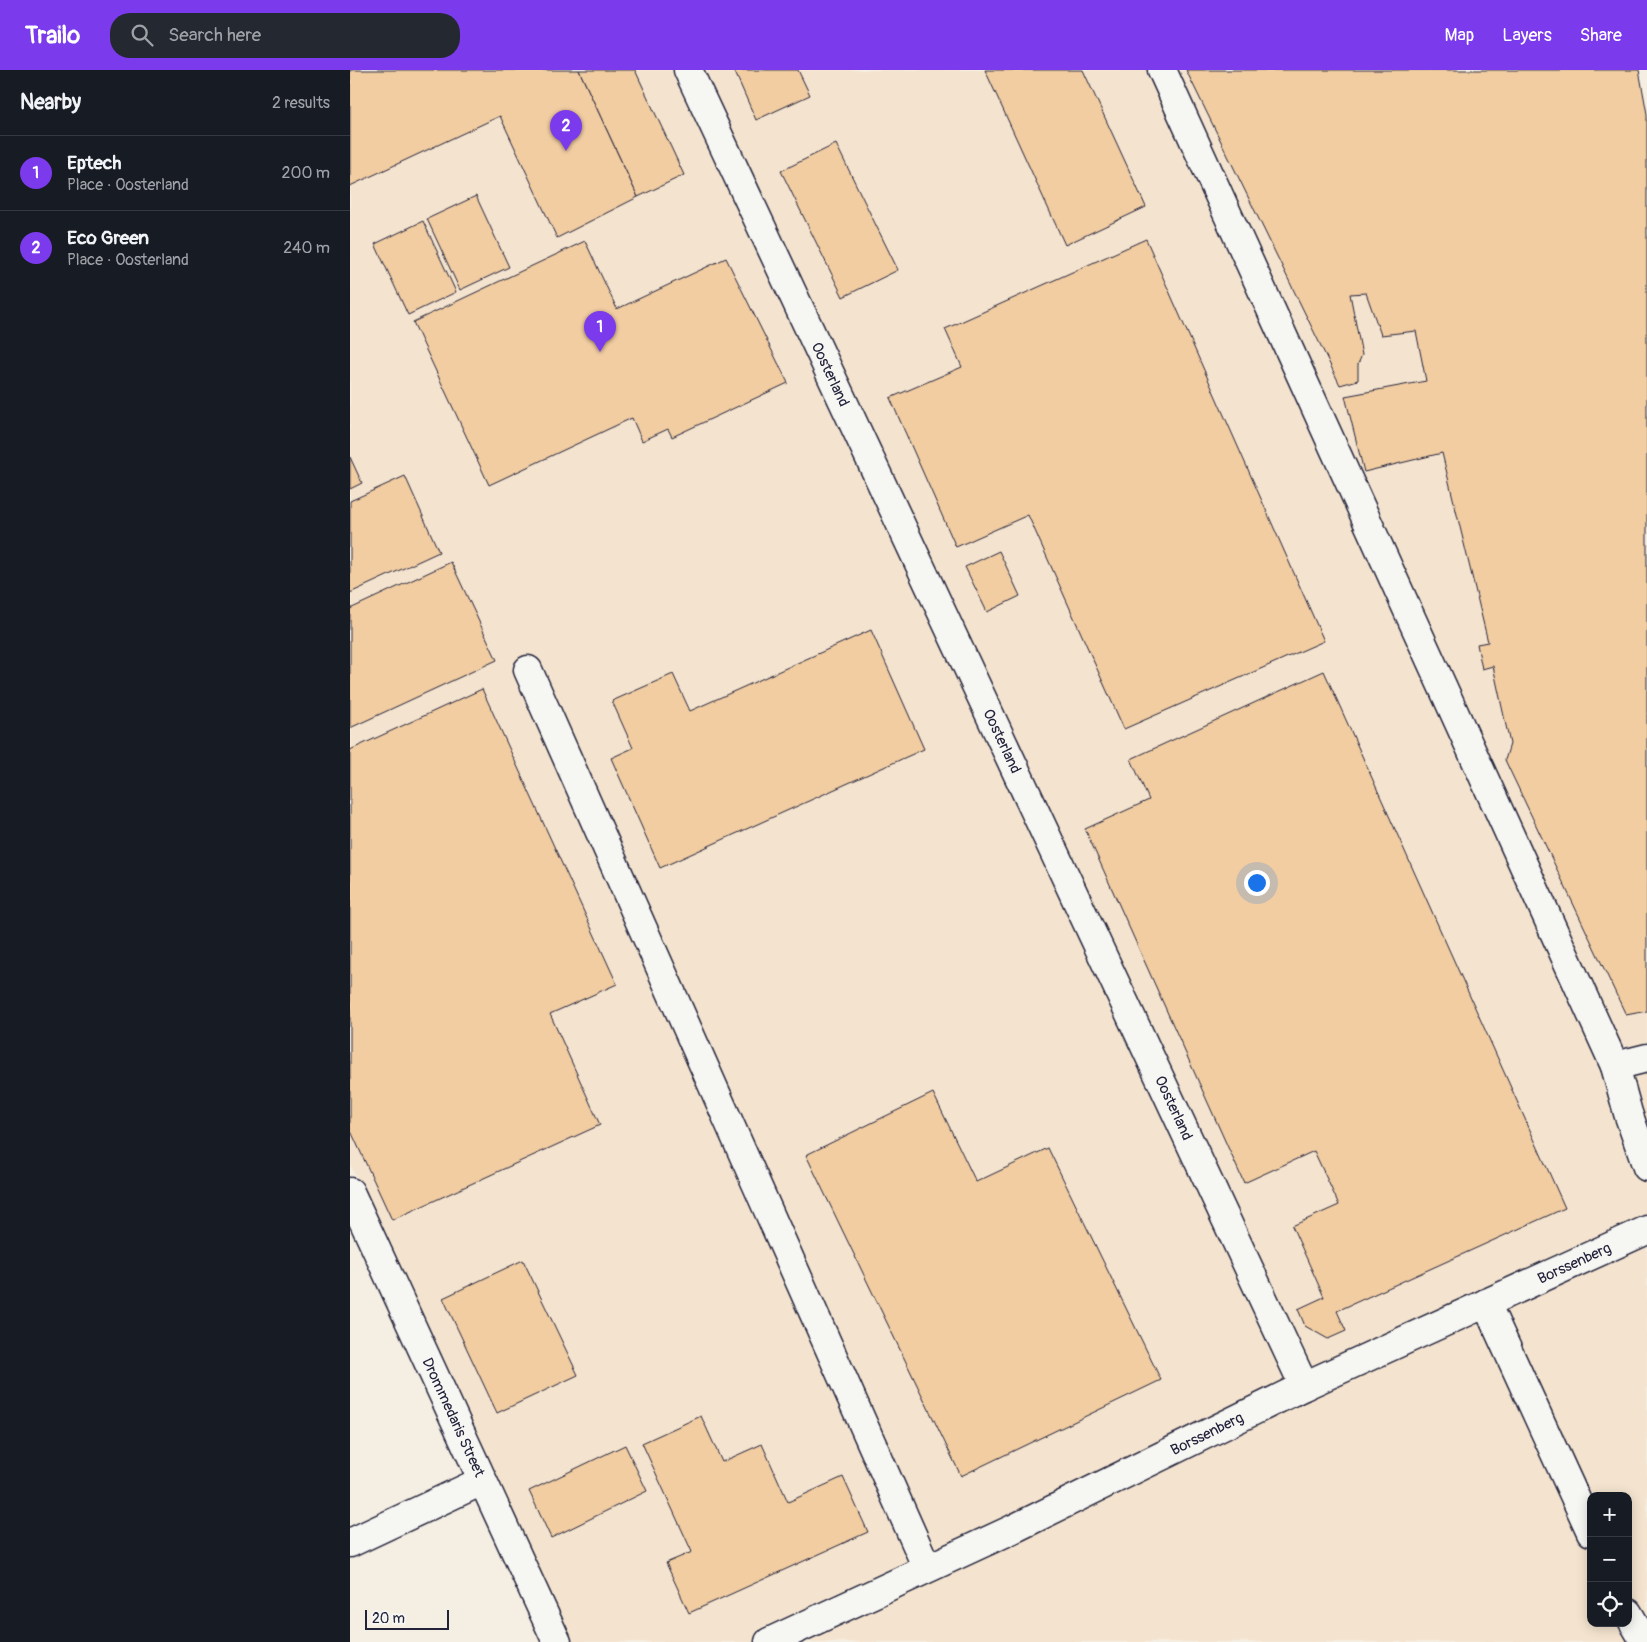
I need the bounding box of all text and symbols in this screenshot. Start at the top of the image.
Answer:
search box [110,13,460,58]
text: Trailo [25,21,80,50]
icon: search [128,21,156,49]
text: Search here [168,23,261,47]
text: Map [1445,24,1474,47]
text: Layers [1502,24,1552,47]
text: Share [1580,24,1622,47]
text: Nearby [20,89,81,116]
text: 2 results [272,93,330,113]
pin: 2 [550,110,582,151]
text: Eptech [67,151,121,175]
text: 1 [33,163,39,183]
text: 200 m [282,163,330,183]
text: Place · Oosterland [67,175,189,195]
text: Eco Green [67,226,149,250]
text: 2 [32,238,40,258]
text: 240 m [283,238,330,258]
text: Place · Oosterland [67,250,189,270]
pin: 1 [584,311,616,352]
street label: Oosterland [807,339,854,410]
street label: Oosterland [979,706,1025,776]
your location [1244,870,1270,896]
street label: Oosterland [1151,1073,1197,1143]
street label: Borssenberg [1534,1238,1614,1288]
street label: Drommedaris Street [418,1355,490,1481]
street label: Borssenberg [1167,1408,1246,1460]
map controls [1587,1492,1632,1627]
button: + [1587,1492,1632,1537]
button: − [1587,1537,1632,1582]
button: locate [1587,1582,1632,1627]
scale bar [365,1607,449,1630]
text: 20 m [372,1610,405,1627]

